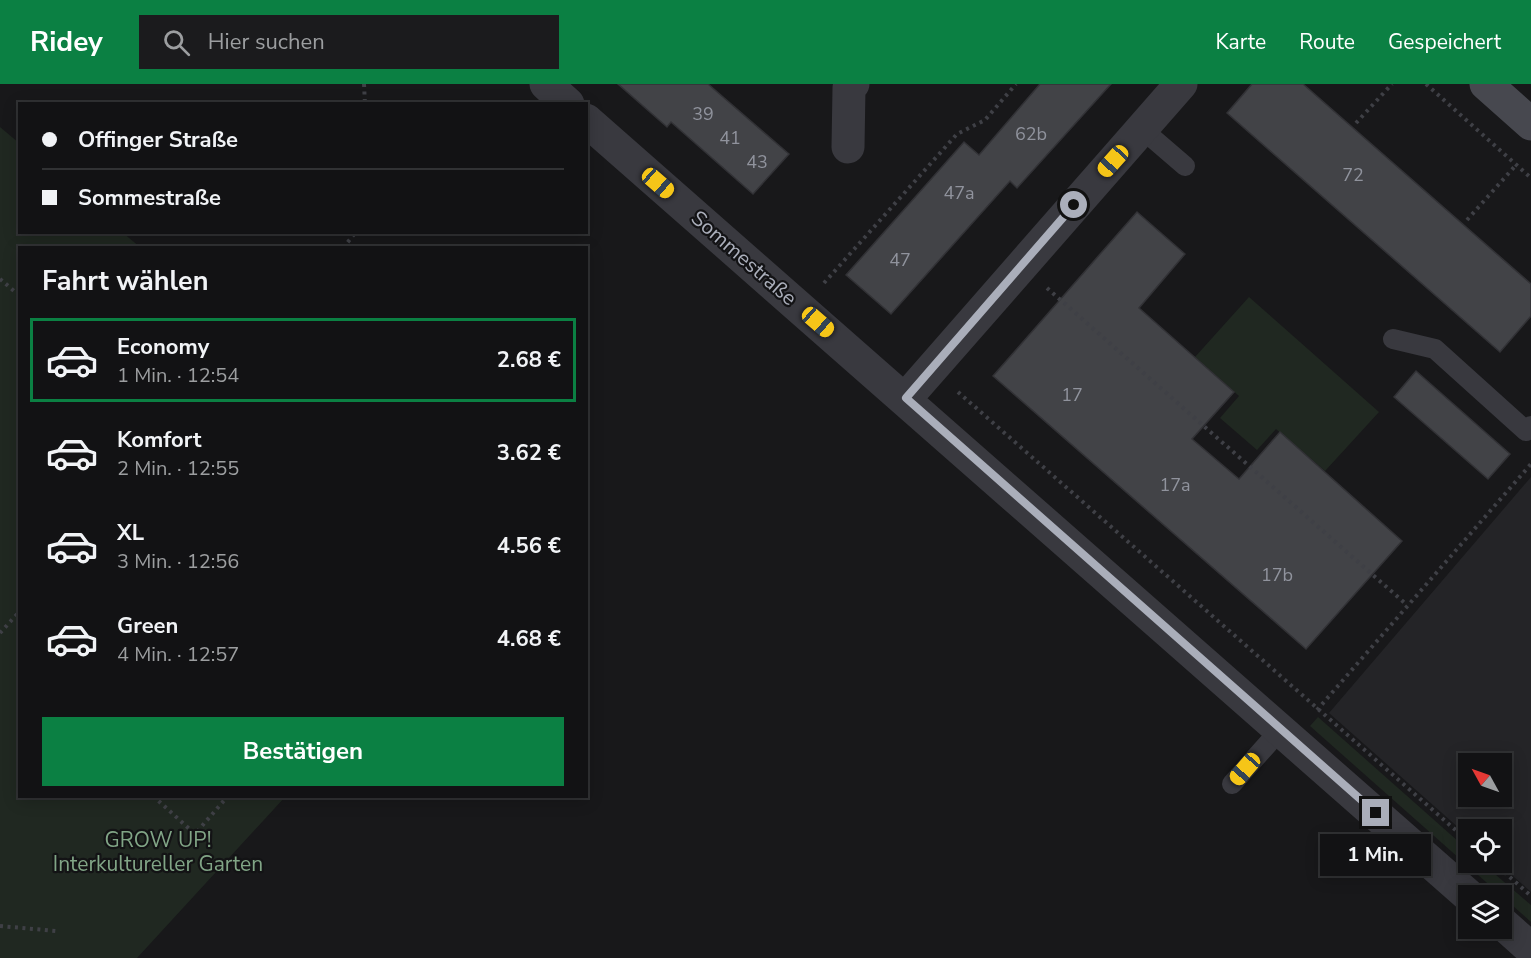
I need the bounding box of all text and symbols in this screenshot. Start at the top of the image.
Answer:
search box [139,15,559,69]
text: Ridey [30,23,103,61]
icon: search [160,26,193,59]
text: Hier suchen [208,27,325,57]
text: Karte [1216,28,1266,56]
text: Route [1299,28,1355,56]
text: Gespeichert [1388,28,1501,56]
house number: 39 [692,102,714,126]
house number: 62b [1015,122,1047,146]
text: Offinger Straße [78,125,238,155]
house number: 41 [719,126,741,150]
car [1094,142,1132,180]
house number: 43 [746,150,768,174]
house number: 72 [1342,163,1364,187]
car [639,164,677,202]
house number: 47a [943,181,975,205]
text: Sommestraße [78,183,221,213]
route start [1060,191,1087,218]
street label: Sommestraße [685,204,803,312]
house number: 47 [889,248,911,272]
text: Fahrt wählen [42,263,208,300]
car [799,303,837,341]
text: Economy [117,332,209,362]
icon: car [45,333,99,387]
text: 2.68 € [497,345,561,375]
text: 1 Min. · 12:54 [117,362,239,389]
house number: 17 [1061,383,1083,407]
text: Komfort [117,425,201,455]
icon: car [45,426,99,480]
text: 3.62 € [497,438,561,468]
text: 2 Min. · 12:55 [117,455,239,482]
house number: 17a [1159,473,1191,497]
text: XL [117,518,144,548]
icon: car [45,519,99,573]
text: 4.56 € [497,531,561,561]
text: 3 Min. · 12:56 [117,548,239,575]
house number: 17b [1261,563,1293,587]
text: Green [117,611,178,641]
icon: car [45,612,99,666]
text: 4.68 € [497,624,561,654]
text: 4 Min. · 12:57 [117,641,239,668]
button: Bestätigen [42,717,564,786]
car [1226,750,1264,788]
north arrow [1458,753,1512,807]
map controls [1458,753,1512,939]
route end [1362,799,1389,826]
button: locate [1458,819,1512,873]
park label: GROW UP! Interkultureller Garten [53,826,263,878]
callout: 1 Min. [1320,834,1432,876]
text: 1 Min. [1347,841,1404,868]
button: layers [1458,885,1512,939]

